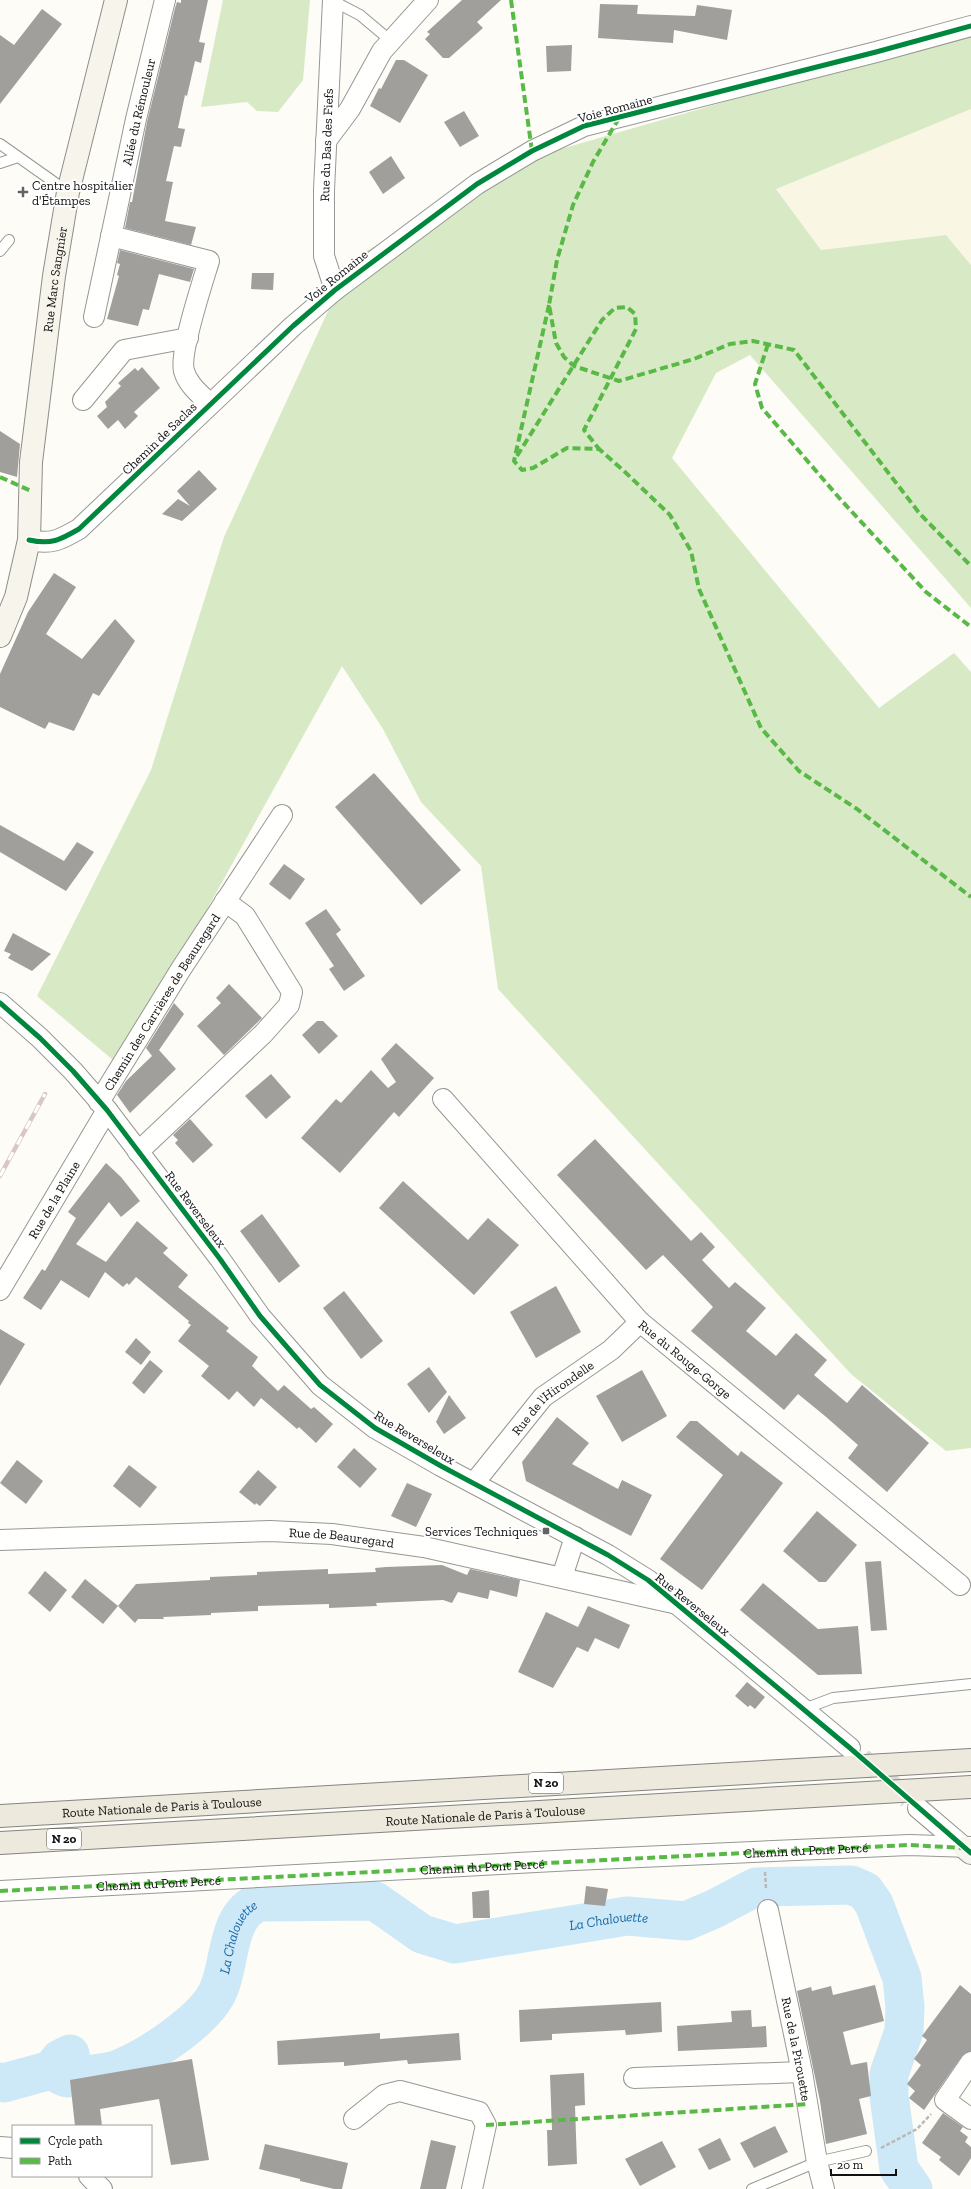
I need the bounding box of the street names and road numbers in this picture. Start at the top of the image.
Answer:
street label: Allée du Rémouleur [119,57,159,167]
street label: Rue du Bas des Fiefs [317,88,336,202]
street label: Voie Romaine [575,91,654,126]
street label: Rue Marc Sangnier [40,225,70,333]
street label: Voie Romaine [301,247,371,307]
street label: Chemin de Saclas [119,399,200,478]
street label: Chemin des Carrières de Beauregard [101,911,223,1093]
street label: Rue de la Plaine [25,1158,83,1242]
street label: Rue Reverseleux [162,1168,229,1251]
street label: Rue du Rouge-Gorge [635,1317,734,1402]
street label: Rue de l'Hirondelle [509,1357,597,1438]
street label: Rue Reverseleux [372,1407,458,1468]
street label: Rue de Beauregard [289,1525,395,1551]
street label: Rue Reverseleux [652,1570,733,1639]
road number: N 20 [529,1773,563,1793]
street label: Route Nationale de Paris à Toulouse [62,1794,262,1820]
street label: Route Nationale de Paris à Toulouse [385,1802,585,1829]
road number: N 20 [47,1829,81,1849]
street label: Chemin du Pont Percé [743,1840,869,1861]
street label: Chemin du Pont Percé [420,1856,545,1878]
street label: Chemin du Pont Percé [96,1873,221,1894]
street label: Rue de la Pirouette [778,1996,814,2102]

